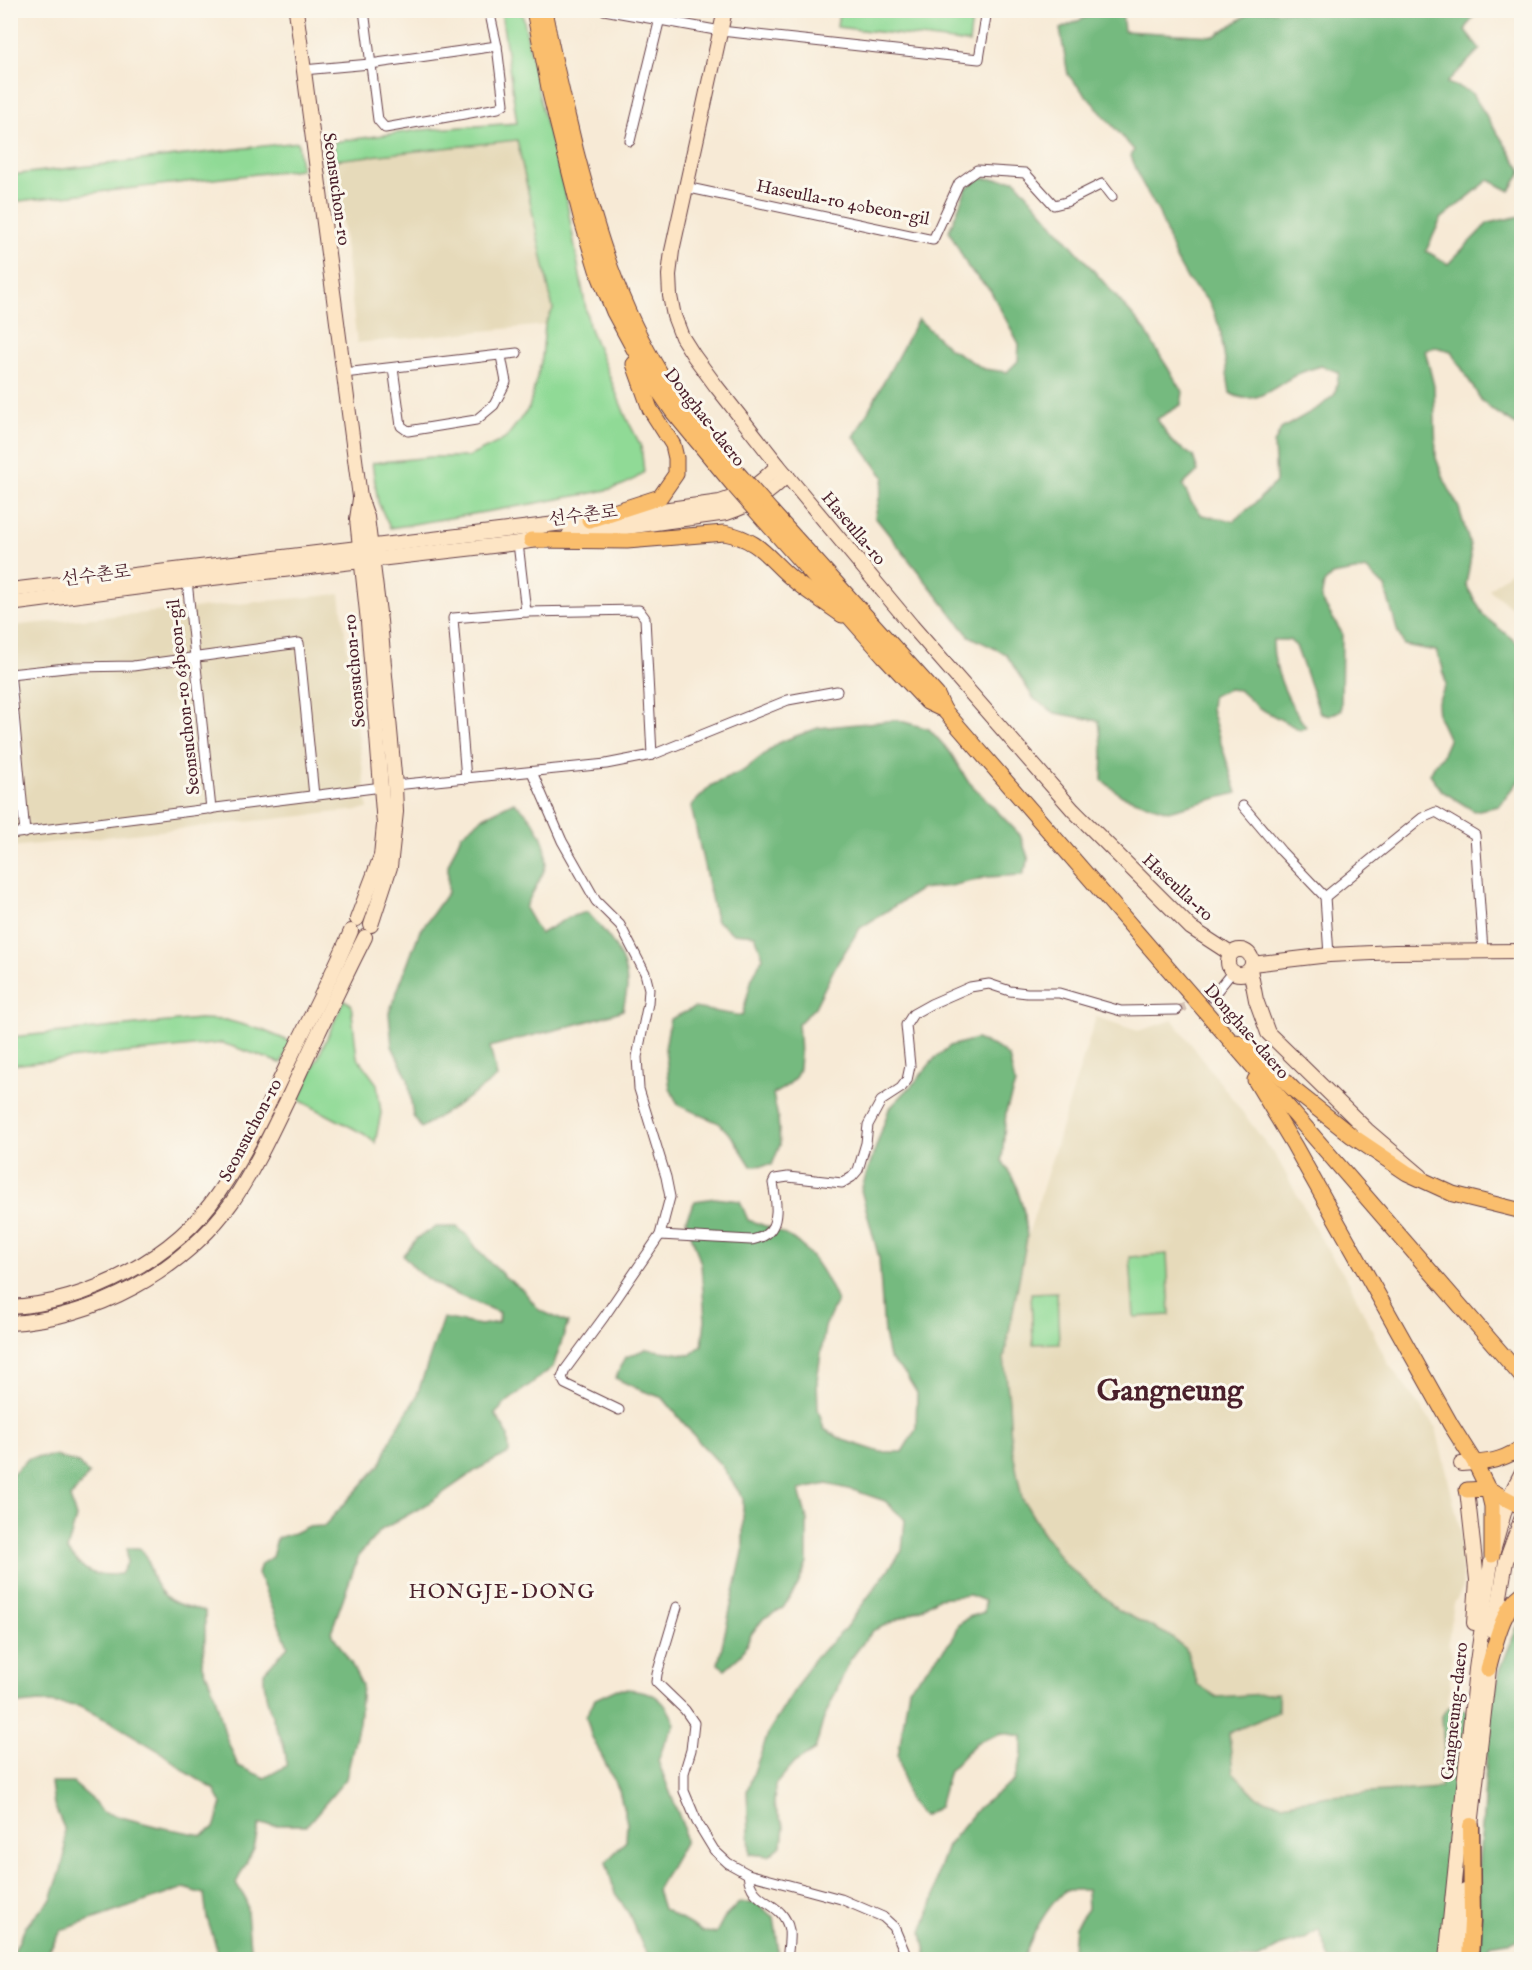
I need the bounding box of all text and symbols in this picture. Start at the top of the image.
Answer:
street label: Seonsuchon-ro [316,131,355,247]
street label: Haseulla-ro 40beon-gil [754,175,931,232]
street label: Donghae-daero [658,364,750,472]
street label: Haseulla-ro [815,487,891,571]
street label: 선수촌로 [547,501,619,532]
street label: 선수촌로 [60,561,132,592]
street label: Seonsuchon-ro 63beon-gil [163,598,206,796]
street label: Seonsuchon-ro [339,613,372,728]
street label: Haseulla-ro [1136,849,1218,927]
street label: Donghae-daero [1198,979,1294,1085]
street label: Seonsuchon-ro [215,1075,288,1186]
district label: Gangneung [1097,1373,1245,1411]
district label: HONGJE-DONG [408,1579,596,1606]
street label: Gangneung-daero [1437,1641,1474,1781]

